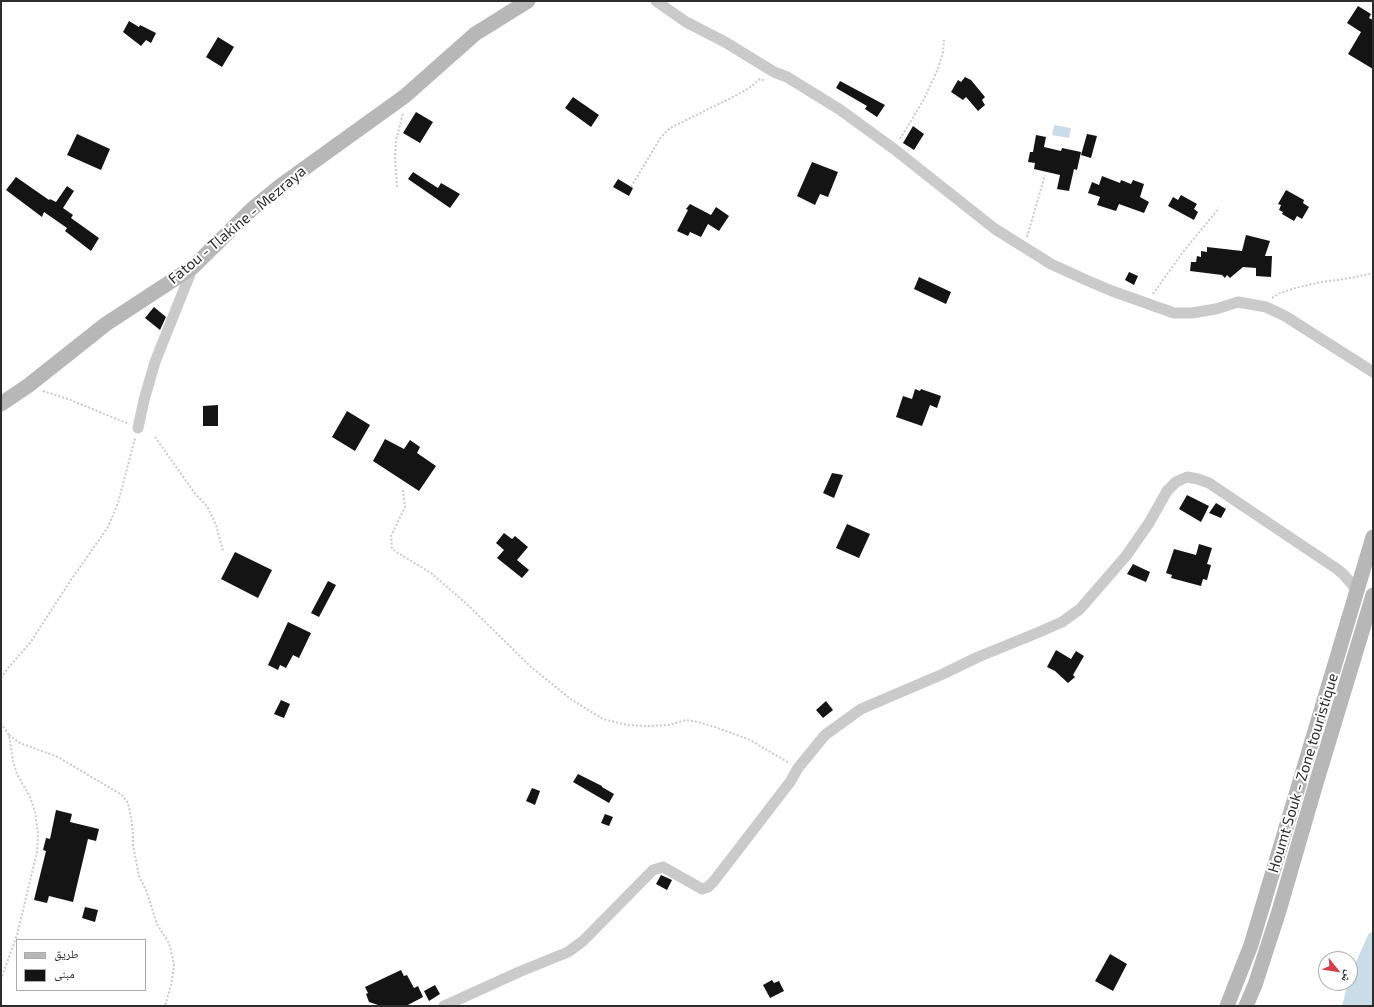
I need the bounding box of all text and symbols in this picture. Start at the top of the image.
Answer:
street label: Fatou - Tlakine - Mezraya [164,162,310,288]
street label: Houmt Souk - Zone touristique [1264,671,1342,875]
legend [16,939,146,991]
text: طريق [54,946,79,960]
north arrow [1318,951,1358,991]
text: مبنى [54,966,75,980]
text: ش [1339,968,1357,985]

